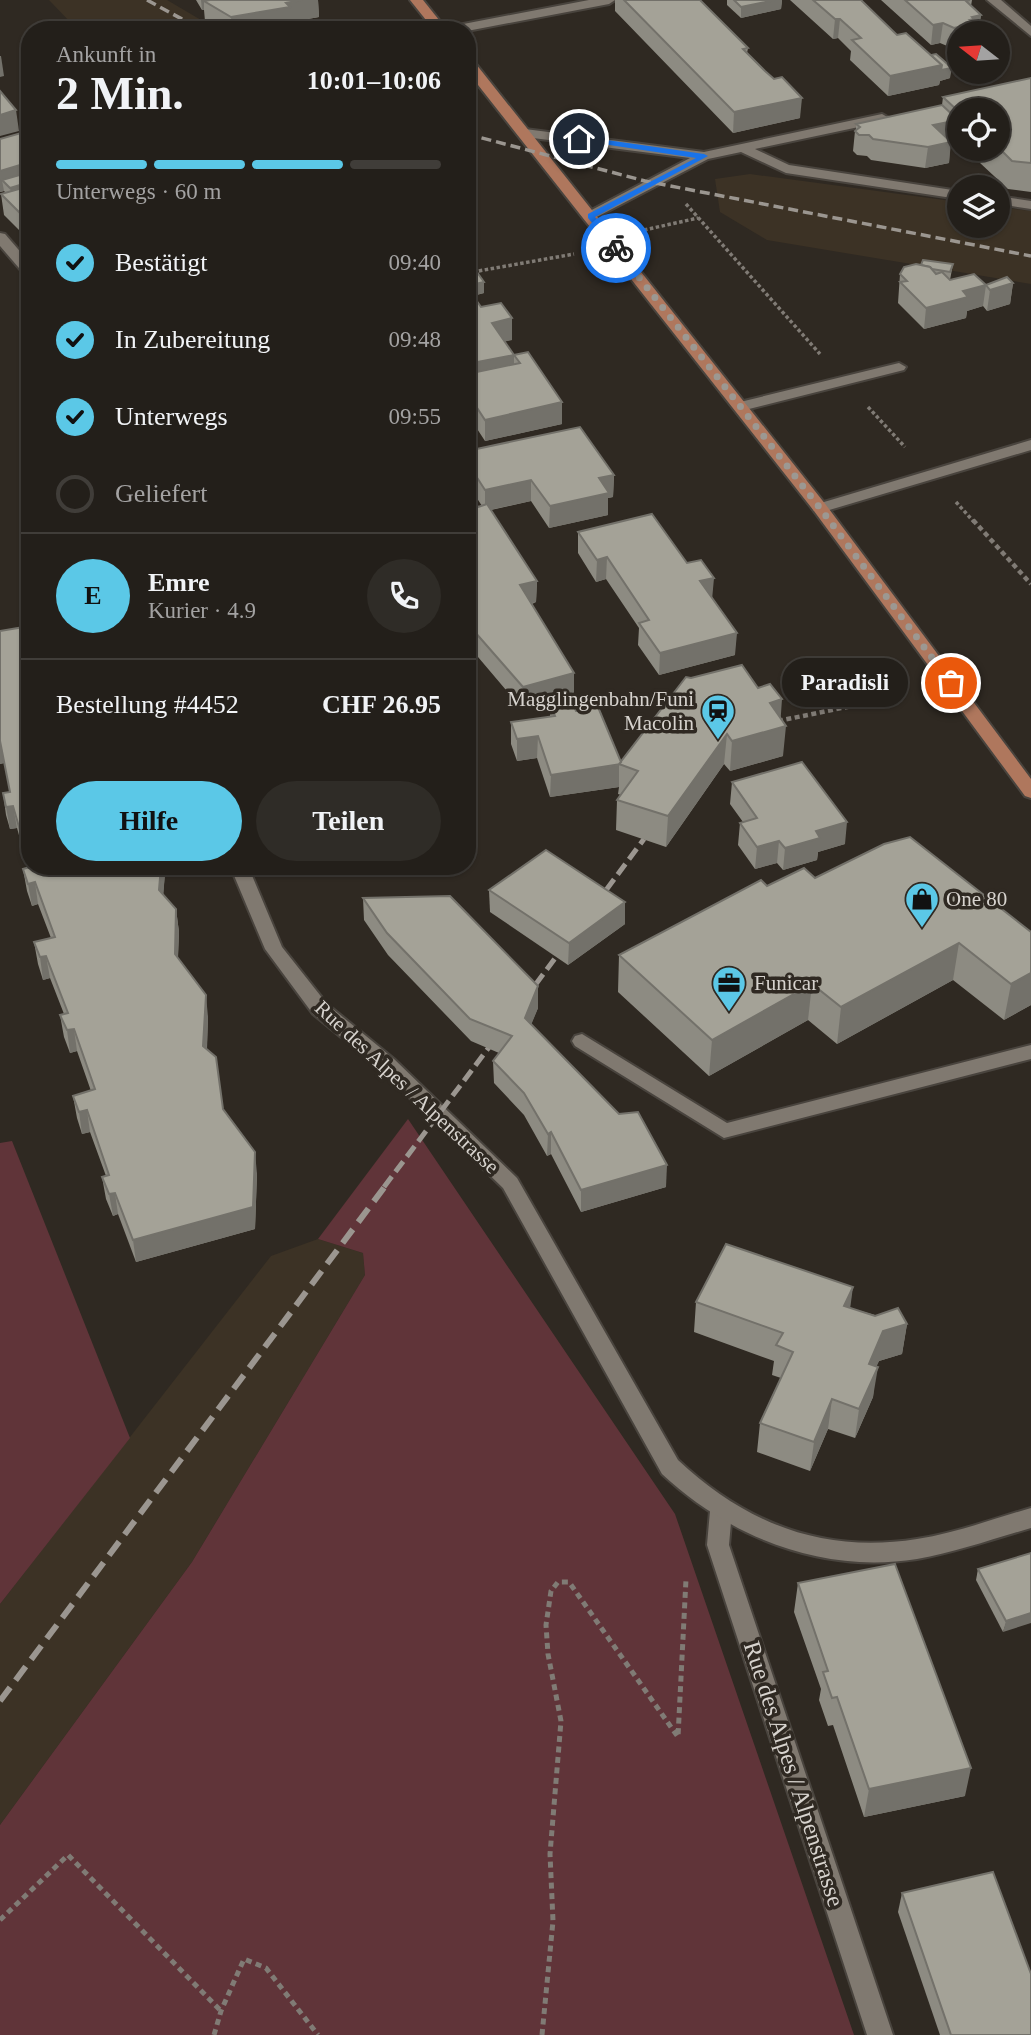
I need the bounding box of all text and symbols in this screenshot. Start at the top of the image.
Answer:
north arrow [947,21,1010,84]
map controls [947,21,1010,238]
text: Ankunft in [56,42,156,67]
text: 10:01–10:06 [307,66,441,95]
text: 2 Min. [56,68,184,119]
button: locate [947,98,1010,161]
pin [549,109,609,169]
icon: home [560,120,598,158]
button: layers [947,175,1010,238]
text: Unterwegs · 60 m [56,179,221,204]
courier [581,213,651,283]
icon: bike [597,229,635,267]
icon: check [56,244,94,282]
text: Bestätigt [115,248,207,277]
text: 09:40 [389,250,441,275]
icon: check [56,321,94,359]
text: In Zubereitung [115,325,270,354]
text: 09:48 [389,327,441,352]
icon: check [56,398,94,436]
text: Unterwegs [115,402,228,431]
text: 09:55 [389,404,441,429]
text: Geliefert [115,479,207,508]
button: phone [367,559,441,633]
text: Emre [148,568,210,597]
text: E [84,581,102,610]
text: Kurier · 4.9 [148,598,256,623]
pin [921,653,981,713]
callout: Paradisli [783,658,909,708]
icon: bag [932,664,970,702]
text: Paradisli [801,670,889,695]
place label: Magglingenbahn/Funi Macolin [507,687,694,735]
text: Bestellung #4452 [56,690,239,719]
text: CHF 26.95 [322,690,441,719]
station icon: Magglingenbahn/Funi Macolin [699,692,737,741]
button: Hilfe [56,781,242,861]
button: Teilen [256,781,441,861]
shop icon: One 80 [903,880,941,929]
place label: One 80 [946,887,1007,911]
office icon: Funicar [710,964,748,1013]
place label: Funicar [754,971,818,995]
street label: Rue des Alpes / Alpenstrasse [310,995,504,1179]
street label: Rue des Alpes / Alpenstrasse [739,1638,849,1910]

